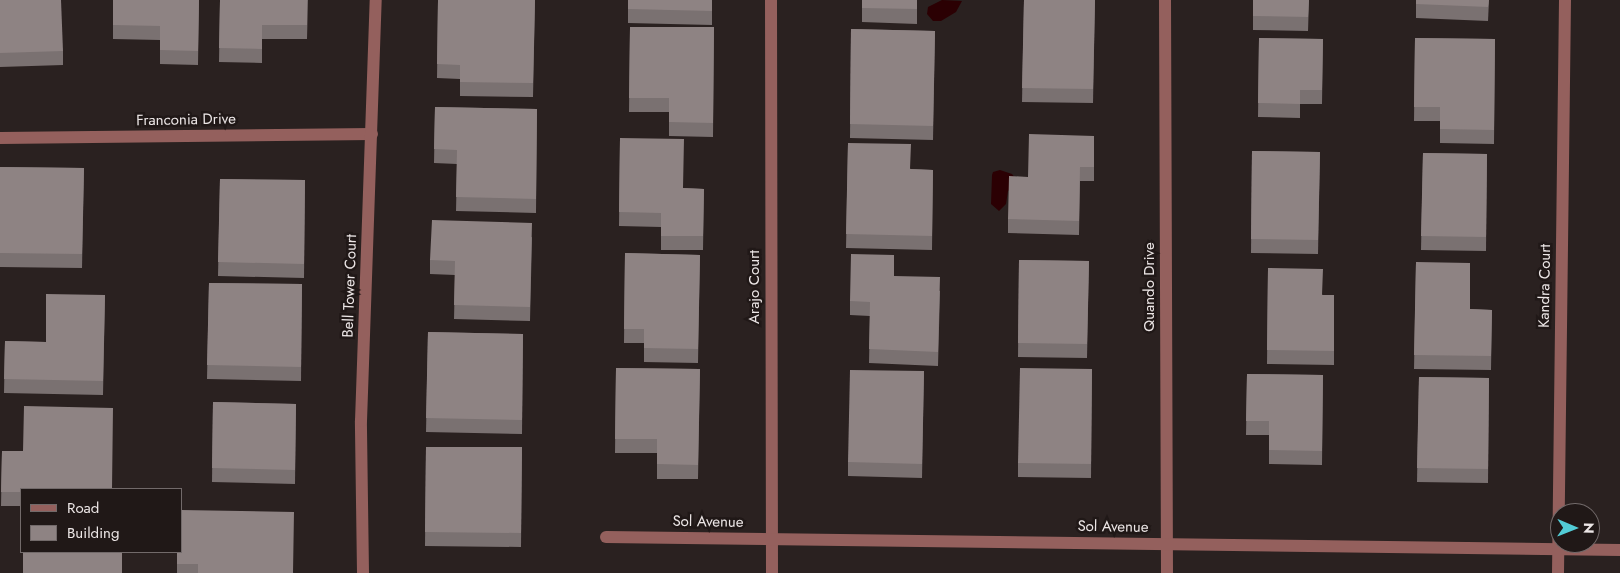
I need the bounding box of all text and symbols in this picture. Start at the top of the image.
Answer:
street label: Franconia Drive [136,110,236,130]
street label: Bell Tower Court [339,234,361,338]
street label: Quando Drive [1141,242,1159,332]
street label: Kandra Court [1535,244,1555,328]
street label: Arajo Court [746,250,764,324]
legend [20,488,182,553]
text: Road [67,497,99,519]
north arrow [1550,503,1600,553]
street label: Sol Avenue [672,512,744,532]
street label: Sol Avenue [1077,517,1149,537]
text: Building [67,522,119,544]
text: N [1579,523,1599,534]

